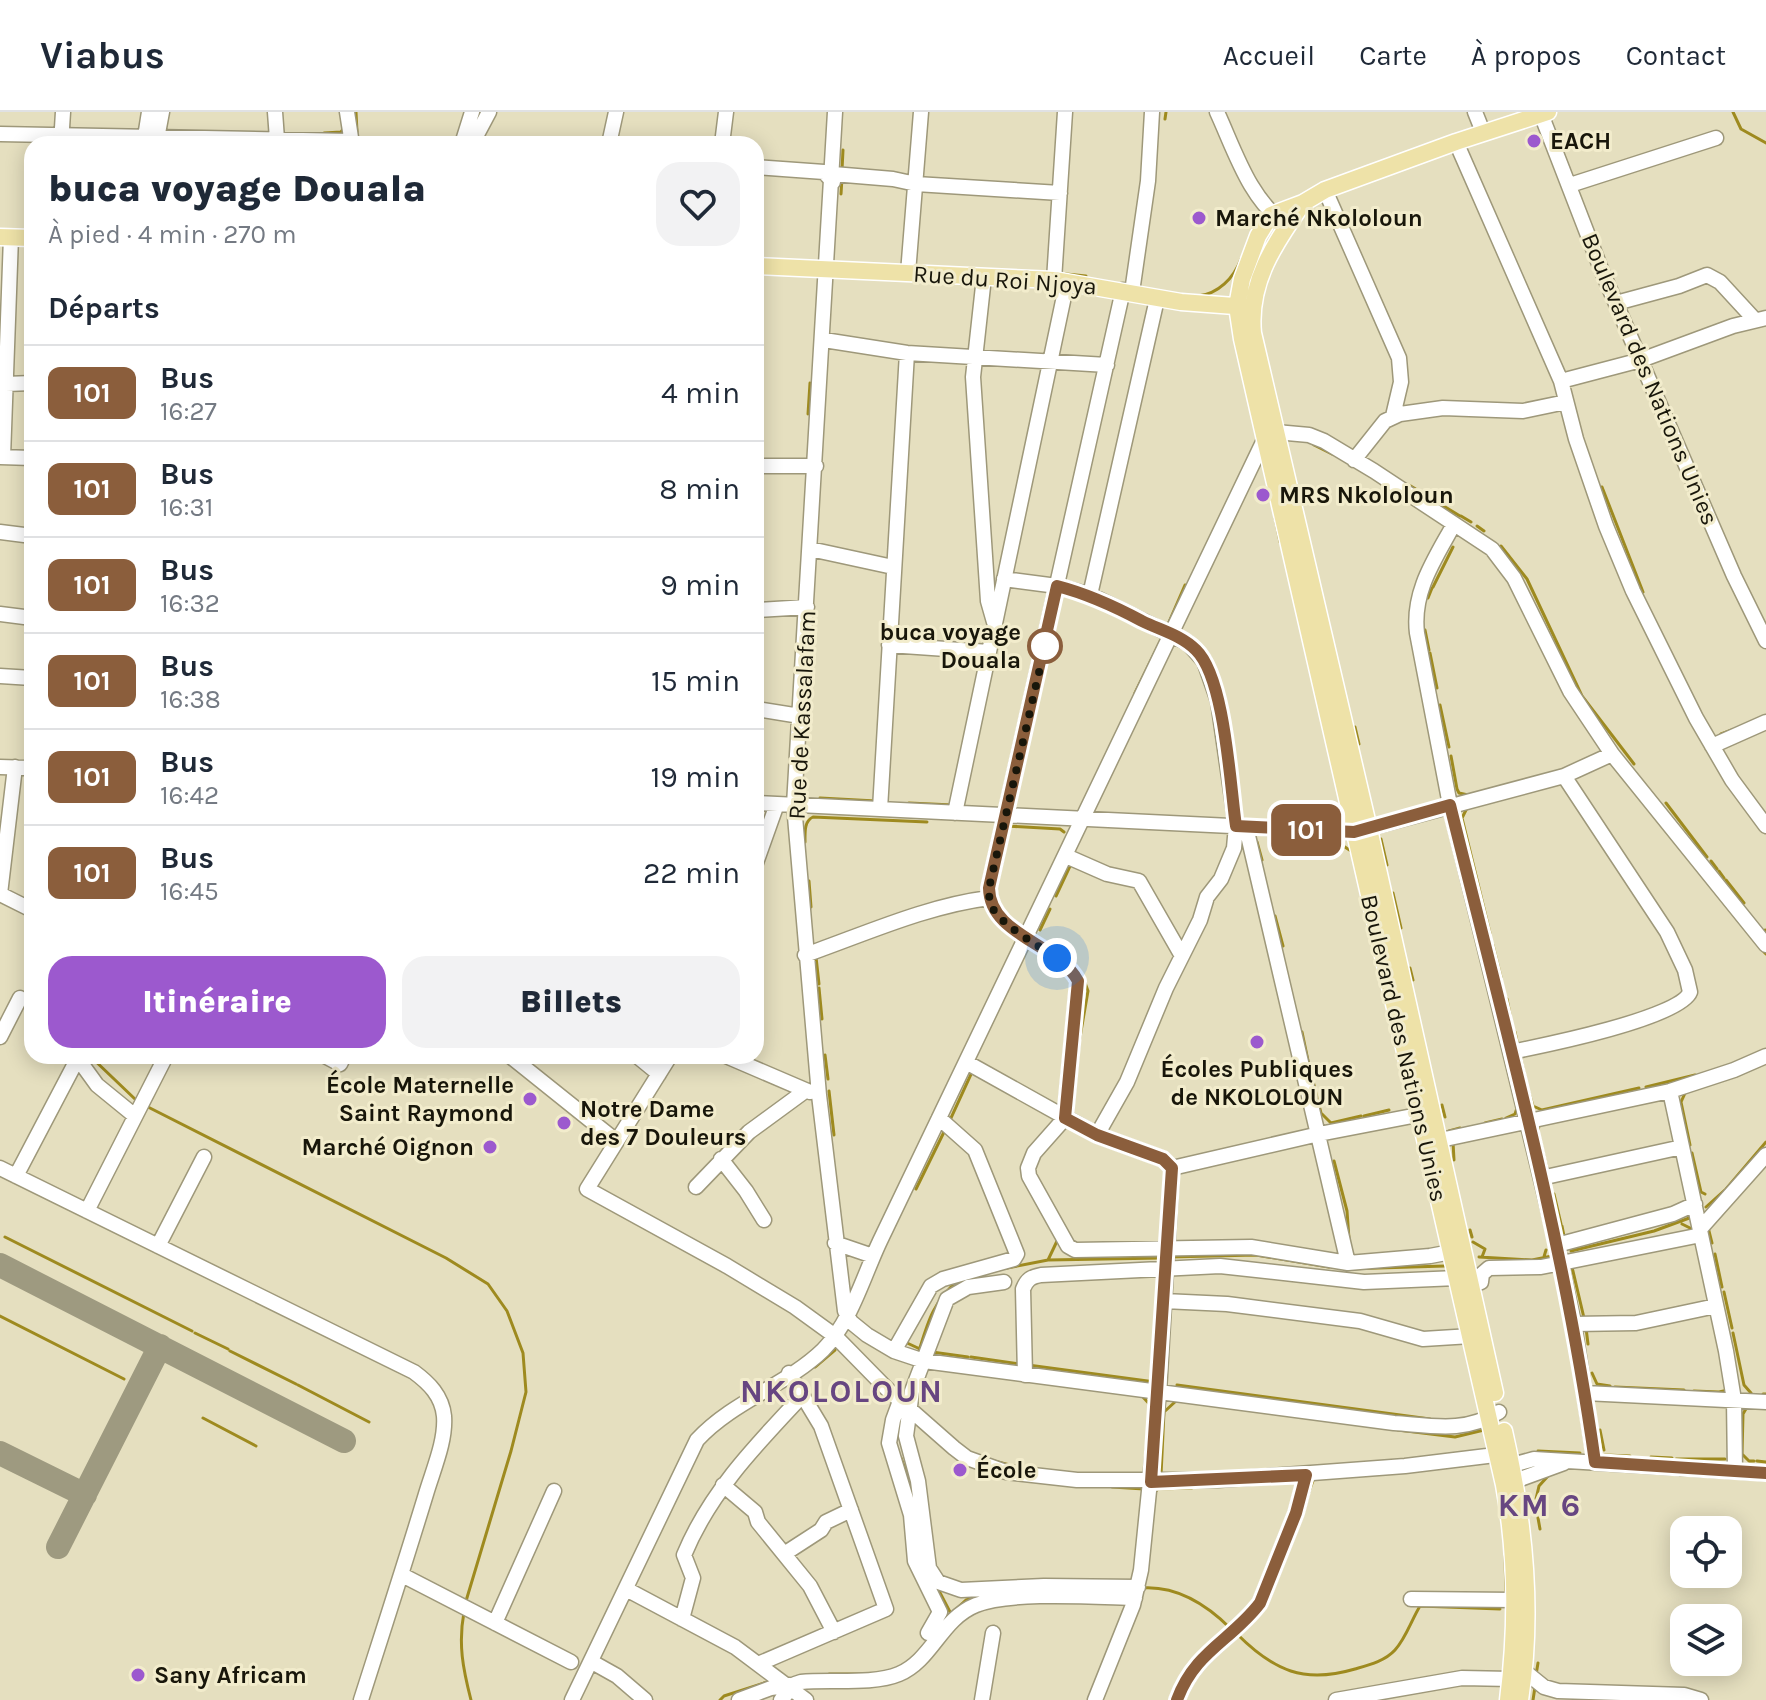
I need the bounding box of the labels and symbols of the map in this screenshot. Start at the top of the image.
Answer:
place label: EACH [1550,127,1611,155]
marker: EACH [1525,132,1543,150]
place label: Marché Nkololoun [1215,204,1423,232]
marker: Marché Nkololoun [1190,209,1208,227]
street label: Boulevard des Nations Unies [1576,229,1724,529]
street label: Rue du Roi Njoya [912,260,1098,300]
place label: MRS Nkololoun [1279,481,1454,509]
marker: MRS Nkololoun [1254,486,1272,504]
street label: Rue de Kassalafam [783,610,821,820]
place label: buca voyage Douala [880,618,1021,674]
marker: buca voyage Douala [1028,629,1062,663]
line badge: 101 [1260,804,1352,856]
street label: Boulevard des Nations Unies [1355,892,1453,1204]
your location [1037,938,1077,978]
marker: Écoles Publiques de NKOLOLOUN [1248,1033,1266,1051]
place label: Écoles Publiques de NKOLOLOUN [1160,1053,1354,1111]
place label: École Maternelle Saint Raymond [326,1069,514,1127]
marker: École Maternelle Saint Raymond [521,1090,539,1108]
place label: Notre Dame des 7 Douleurs [580,1095,746,1151]
marker: Notre Dame des 7 Douleurs [555,1114,573,1132]
place label: Marché Oignon [301,1133,474,1161]
marker: Marché Oignon [481,1138,499,1156]
district label: NKOLOLOUN [740,1373,944,1410]
place label: École [976,1454,1036,1484]
marker: École [951,1461,969,1479]
district label: KM 6 [1498,1487,1582,1524]
place label: Sany Africam [154,1661,307,1689]
marker: Sany Africam [129,1666,147,1684]

